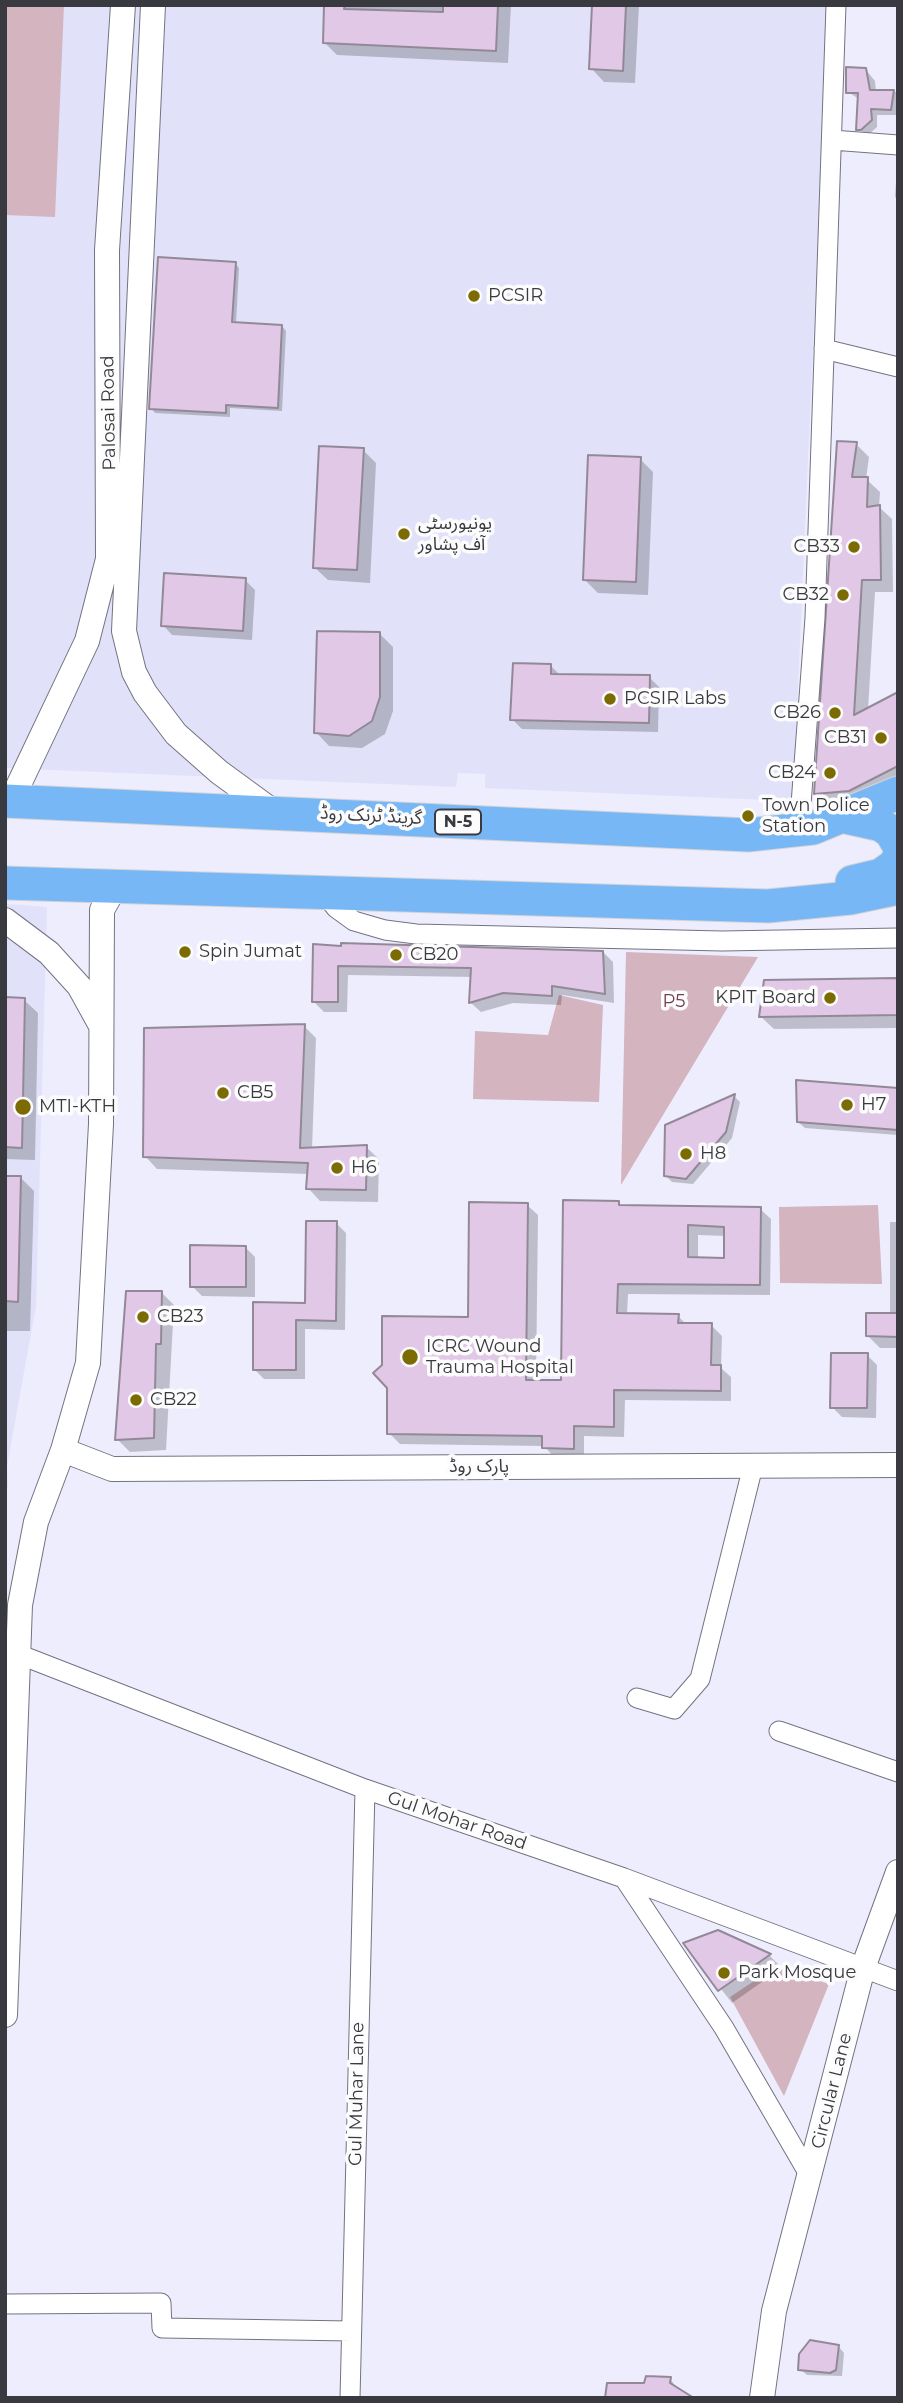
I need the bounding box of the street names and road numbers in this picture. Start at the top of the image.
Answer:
street label: Palosai Road [97,355,121,471]
street label: گرینڈ ٹرنک روڈ [319,803,423,829]
road number: N-5 [435,810,481,834]
street label: پارک روڈ [449,1456,509,1478]
street label: Gul Mohar Road [385,1787,529,1855]
street label: Gul Muhar Lane [345,2022,369,2166]
street label: Circular Lane [807,2031,857,2151]

